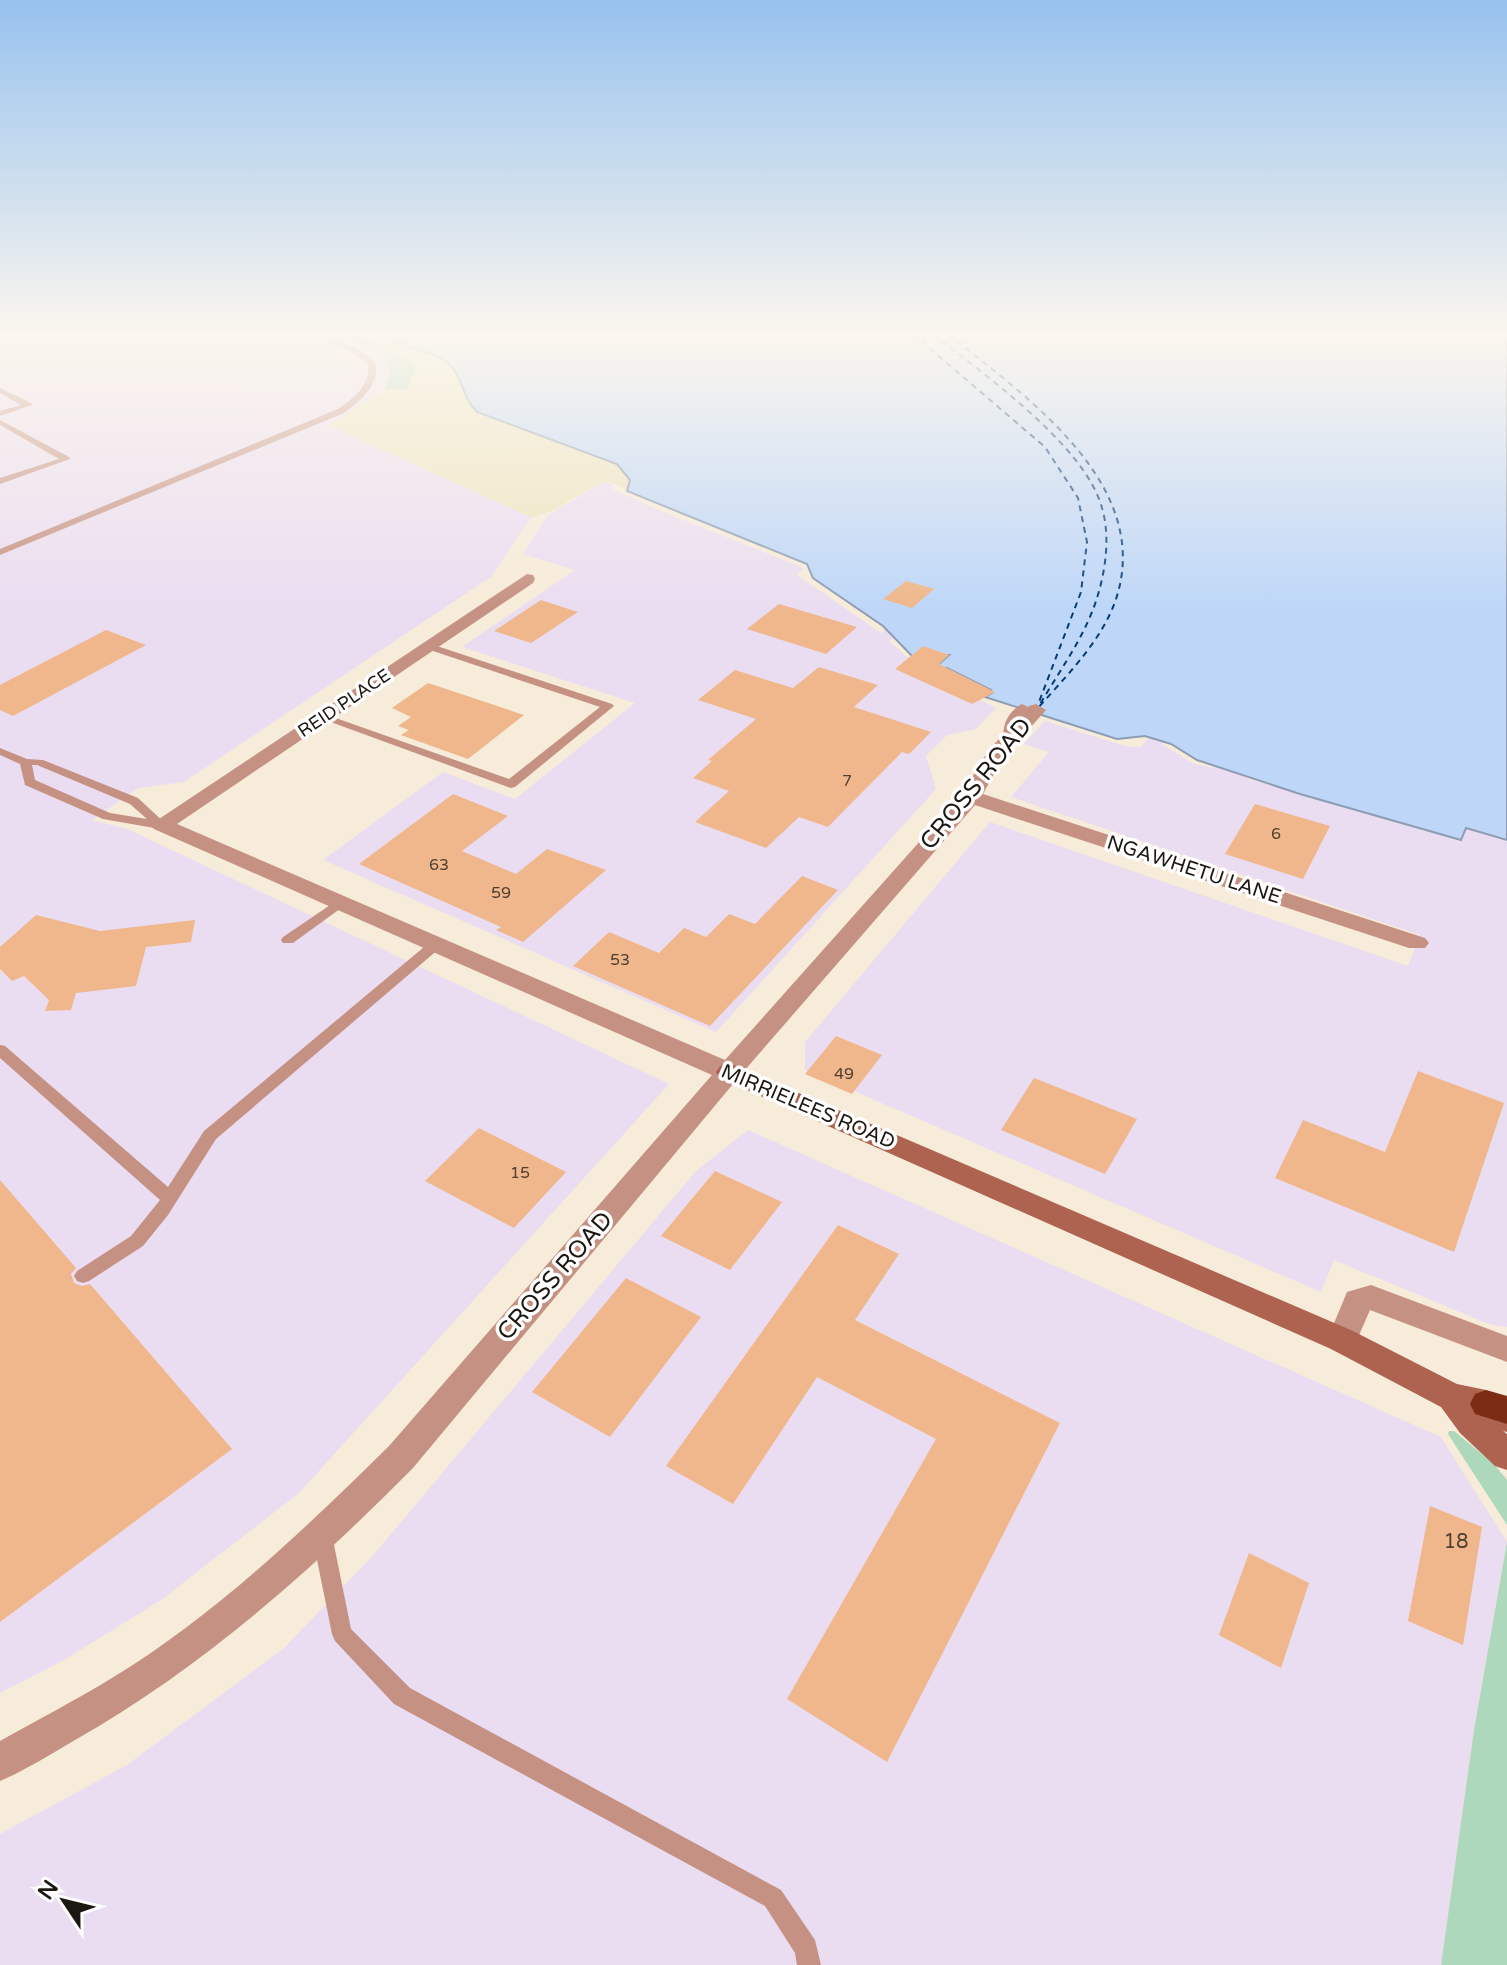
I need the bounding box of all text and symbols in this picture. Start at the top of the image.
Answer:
street label: REID PLACE [294,664,394,742]
street label: CROSS ROAD [914,712,1038,856]
house number: 7 [842,771,852,791]
house number: 6 [1271,824,1281,844]
street label: NGAWHETU LANE [1104,831,1284,909]
house number: 63 [429,855,449,875]
house number: 59 [491,883,511,903]
house number: 53 [610,950,630,970]
street label: MIRRIELEES ROAD [717,1059,899,1155]
house number: 49 [834,1064,854,1084]
house number: 15 [510,1163,530,1183]
street label: CROSS ROAD [491,1206,619,1346]
house number: 18 [1443,1530,1469,1554]
north arrow [24,1861,104,1941]
text: N [33,1875,64,1905]

